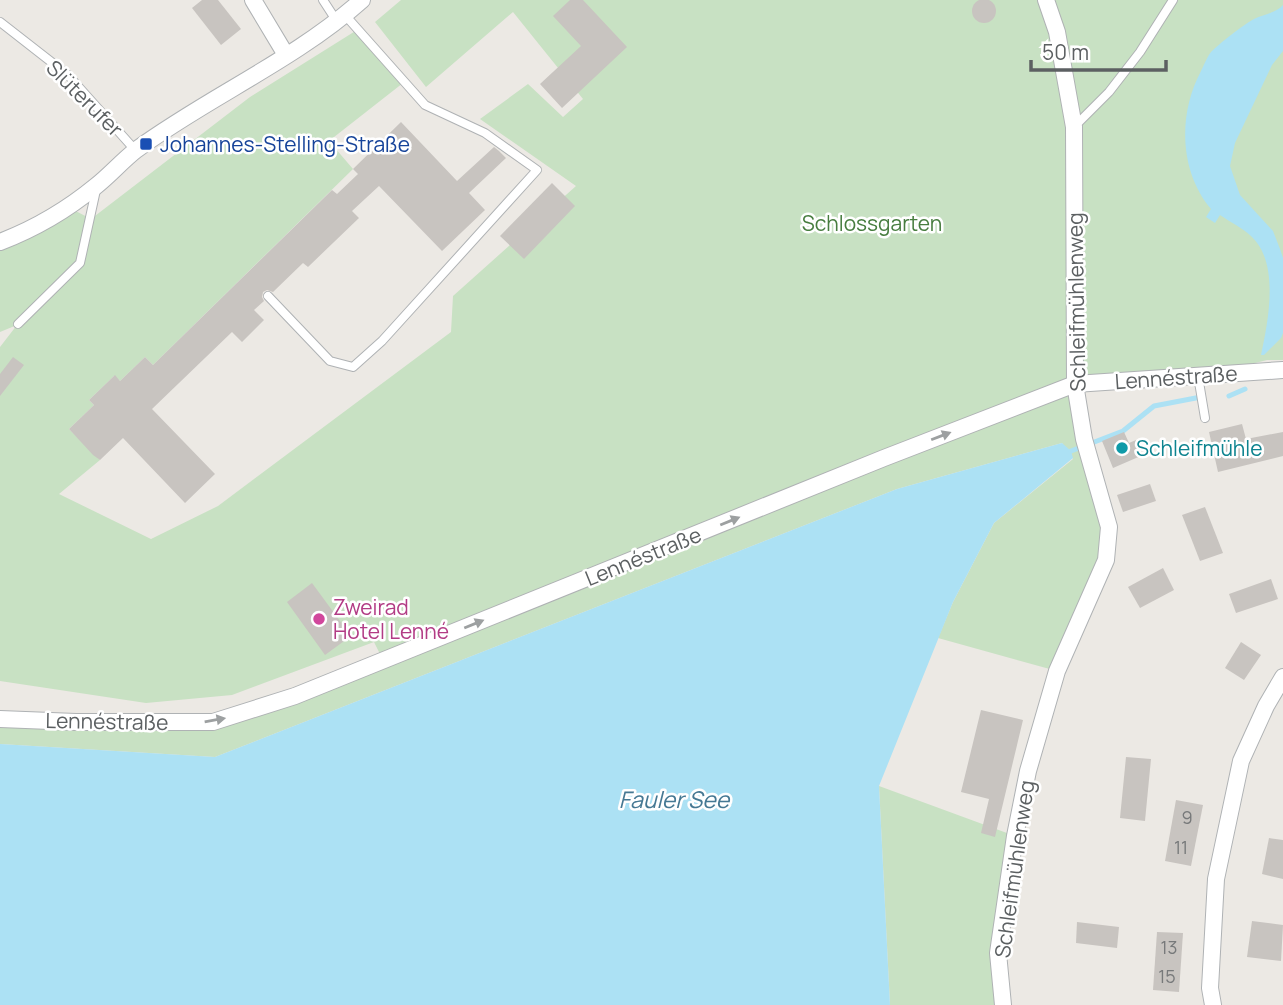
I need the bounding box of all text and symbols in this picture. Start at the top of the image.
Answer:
scale bar [1031,28,1166,72]
text: 50 m [1042,38,1089,66]
street label: Slüterufer [41,54,130,143]
place label: Johannes-Stelling-Straße [160,130,410,158]
marker: Johannes-Stelling-Straße [138,136,154,152]
park label: Schlossgarten [802,209,942,237]
street label: Schleifmühlenweg [1060,212,1092,392]
street label: Lennéstraße [1114,359,1238,395]
one-way arrow [931,430,952,441]
place label: Schleifmühle [1136,434,1263,462]
marker: Schleifmühle [1114,440,1130,456]
one-way arrow [720,515,741,526]
street label: Lennéstraße [581,520,705,592]
place label: Zweirad Hotel Lenné [333,593,449,645]
marker: Zweirad Hotel Lenné [311,611,327,627]
one-way arrow [463,619,484,630]
street label: Lennéstraße [45,706,169,736]
one-way arrow [204,714,226,725]
street label: Schleifmühlenweg [988,778,1040,960]
water label: Fauler See [619,783,731,815]
house number: 9 [1181,805,1193,829]
house number: 11 [1174,835,1188,859]
house number: 13 [1161,935,1177,959]
house number: 15 [1158,964,1176,988]

